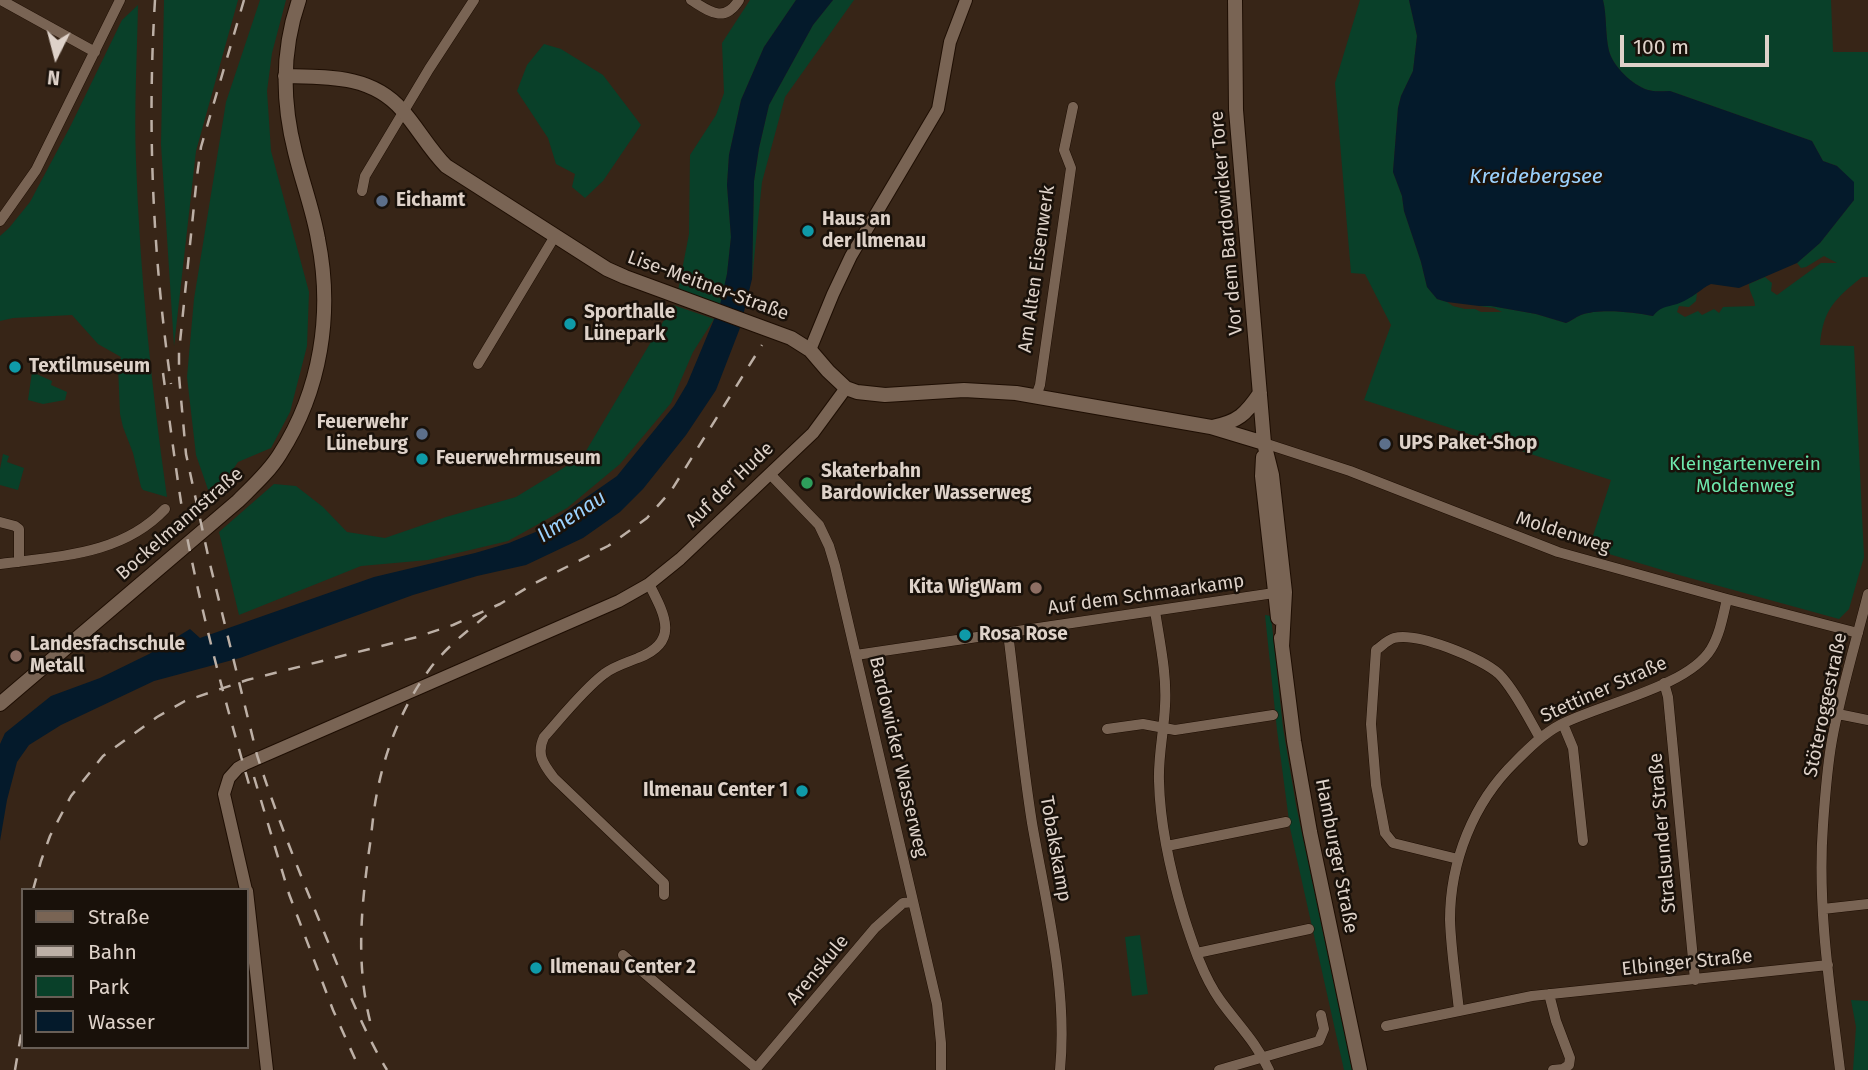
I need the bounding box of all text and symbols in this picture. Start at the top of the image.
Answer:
north arrow [21,21,91,91]
scale bar [1623,21,1772,65]
text: 100 m [1633,34,1689,60]
text: N [46,65,61,89]
street label: Vor dem Bardowicker Tore [1206,110,1248,336]
water label: Kreidebergsee [1469,164,1603,190]
street label: Am Alten Eisenwerk [1014,184,1060,354]
place label: Eichamt [396,190,465,212]
marker: Eichamt [374,193,390,209]
place label: Haus an der Ilmenau [822,209,926,253]
marker: Haus an der Ilmenau [800,223,816,239]
street label: Lise-Meitner-Straße [624,246,792,326]
place label: Sporthalle Lünepark [584,302,675,346]
marker: Sporthalle Lünepark [562,316,578,332]
place label: Textilmuseum [29,356,150,378]
marker: Textilmuseum [7,359,23,375]
place label: Feuerwehr Lüneburg [317,412,408,456]
marker: Feuerwehr Lüneburg [414,426,430,442]
place label: UPS Paket-Shop [1399,433,1537,455]
marker: UPS Paket-Shop [1377,436,1393,452]
street label: Auf der Hude [681,438,779,532]
place label: Feuerwehrmuseum [436,448,601,470]
marker: Feuerwehrmuseum [414,451,430,467]
park label: Kleingartenverein Moldenweg [1669,454,1821,498]
place label: Skaterbahn Bardowicker Wasserweg [821,461,1031,505]
street label: Bockelmannstraße [112,463,248,585]
marker: Skaterbahn Bardowicker Wasserweg [799,475,815,491]
water label: Ilmenau [533,485,611,549]
street label: Moldenweg [1513,507,1613,559]
street label: Auf dem Schmaarkamp [1046,570,1246,620]
place label: Kita WigWam [909,577,1022,599]
marker: Kita WigWam [1028,580,1044,596]
place label: Rosa Rose [979,624,1068,646]
marker: Rosa Rose [957,627,973,643]
street label: Stöteroggestraße [1800,631,1852,779]
place label: Landesfachschule Metall [30,634,185,678]
marker: Landesfachschule Metall [8,648,24,664]
street label: Stettiner Straße [1537,652,1671,728]
street label: Bardowicker Wasserweg [864,654,932,860]
street label: Stralsunder Straße [1645,752,1681,914]
street label: Hamburger Straße [1310,777,1362,935]
place label: Ilmenau Center 1 [643,780,788,802]
marker: Ilmenau Center 1 [794,783,810,799]
street label: Tobakskamp [1034,794,1076,904]
legend [21,888,248,1049]
text: Straße [88,904,150,930]
street label: Arenskule [782,930,854,1010]
text: Bahn [88,939,137,965]
street label: Elbinger Straße [1620,945,1754,981]
place label: Ilmenau Center 2 [550,957,696,979]
marker: Ilmenau Center 2 [528,960,544,976]
text: Park [88,974,129,1000]
text: Wasser [88,1009,155,1035]

